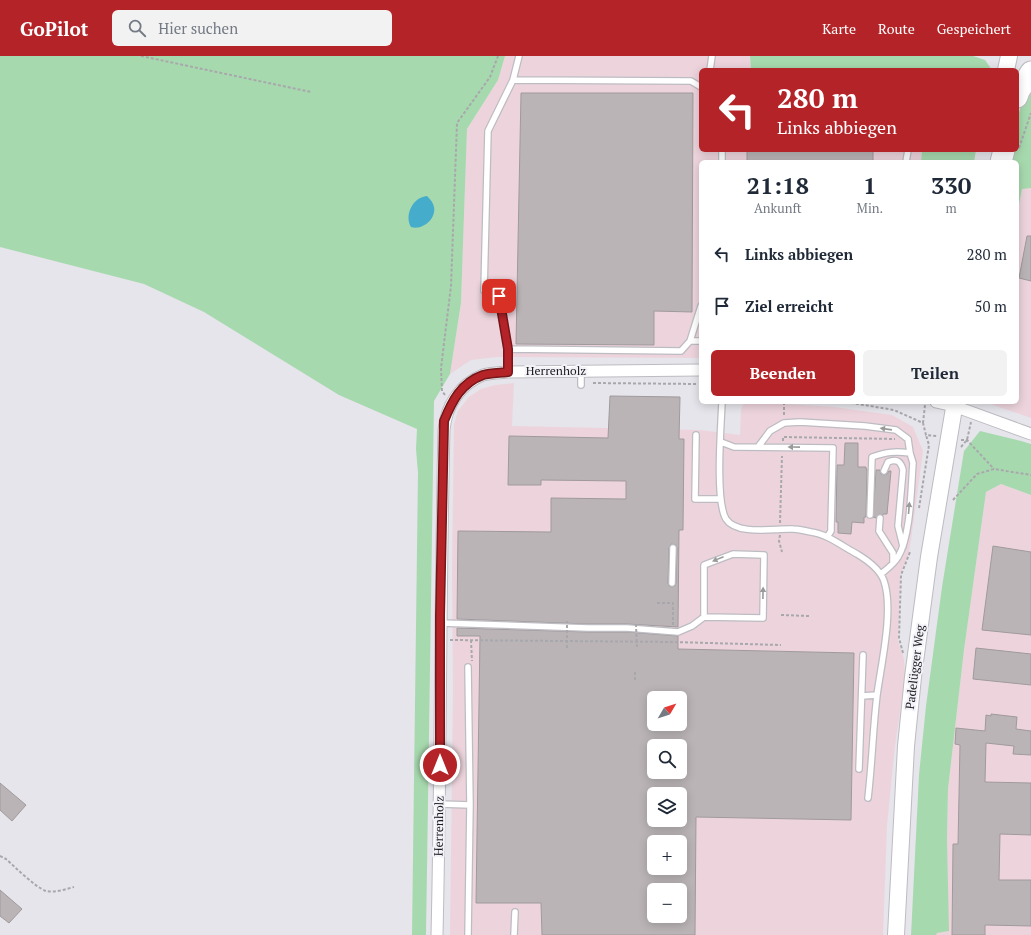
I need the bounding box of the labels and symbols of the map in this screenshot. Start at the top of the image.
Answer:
pin [482,279,516,313]
street label: Herrenholz [526,363,586,378]
one-way arrow [880,426,892,432]
one-way arrow [787,444,800,450]
one-way arrow [906,502,913,514]
one-way arrow [712,557,724,563]
one-way arrow [760,586,766,599]
street label: Padelügger Weg [902,623,927,710]
north arrow [647,691,687,731]
position arrow [419,744,461,786]
street label: Herrenholz [430,796,447,856]

